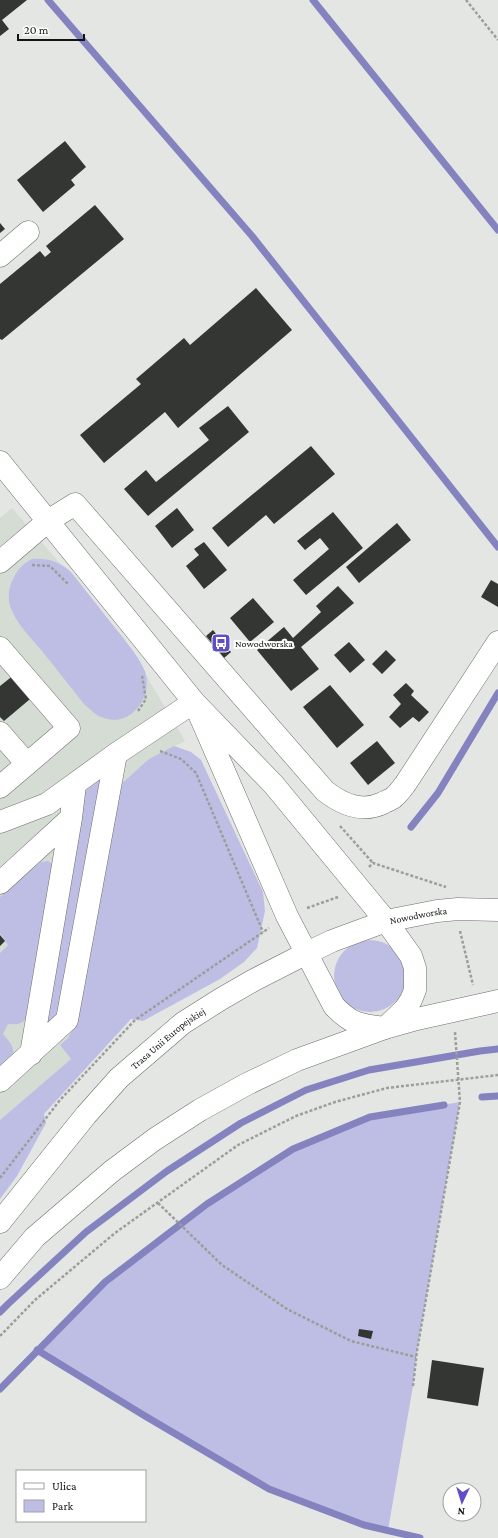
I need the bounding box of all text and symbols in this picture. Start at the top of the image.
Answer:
scale bar [18,16,84,42]
text: 20 m [24,23,49,37]
bus stop icon: Nowodworska [210,632,232,654]
place label: Nowodworska [235,638,293,649]
street label: Nowodworska [389,905,448,926]
street label: Trasa Unii Europejskiej [128,1005,208,1071]
legend [16,1470,146,1522]
text: Ulica [52,1479,77,1493]
north arrow [442,1482,482,1522]
text: Park [52,1499,74,1513]
text: N [457,1506,465,1518]

